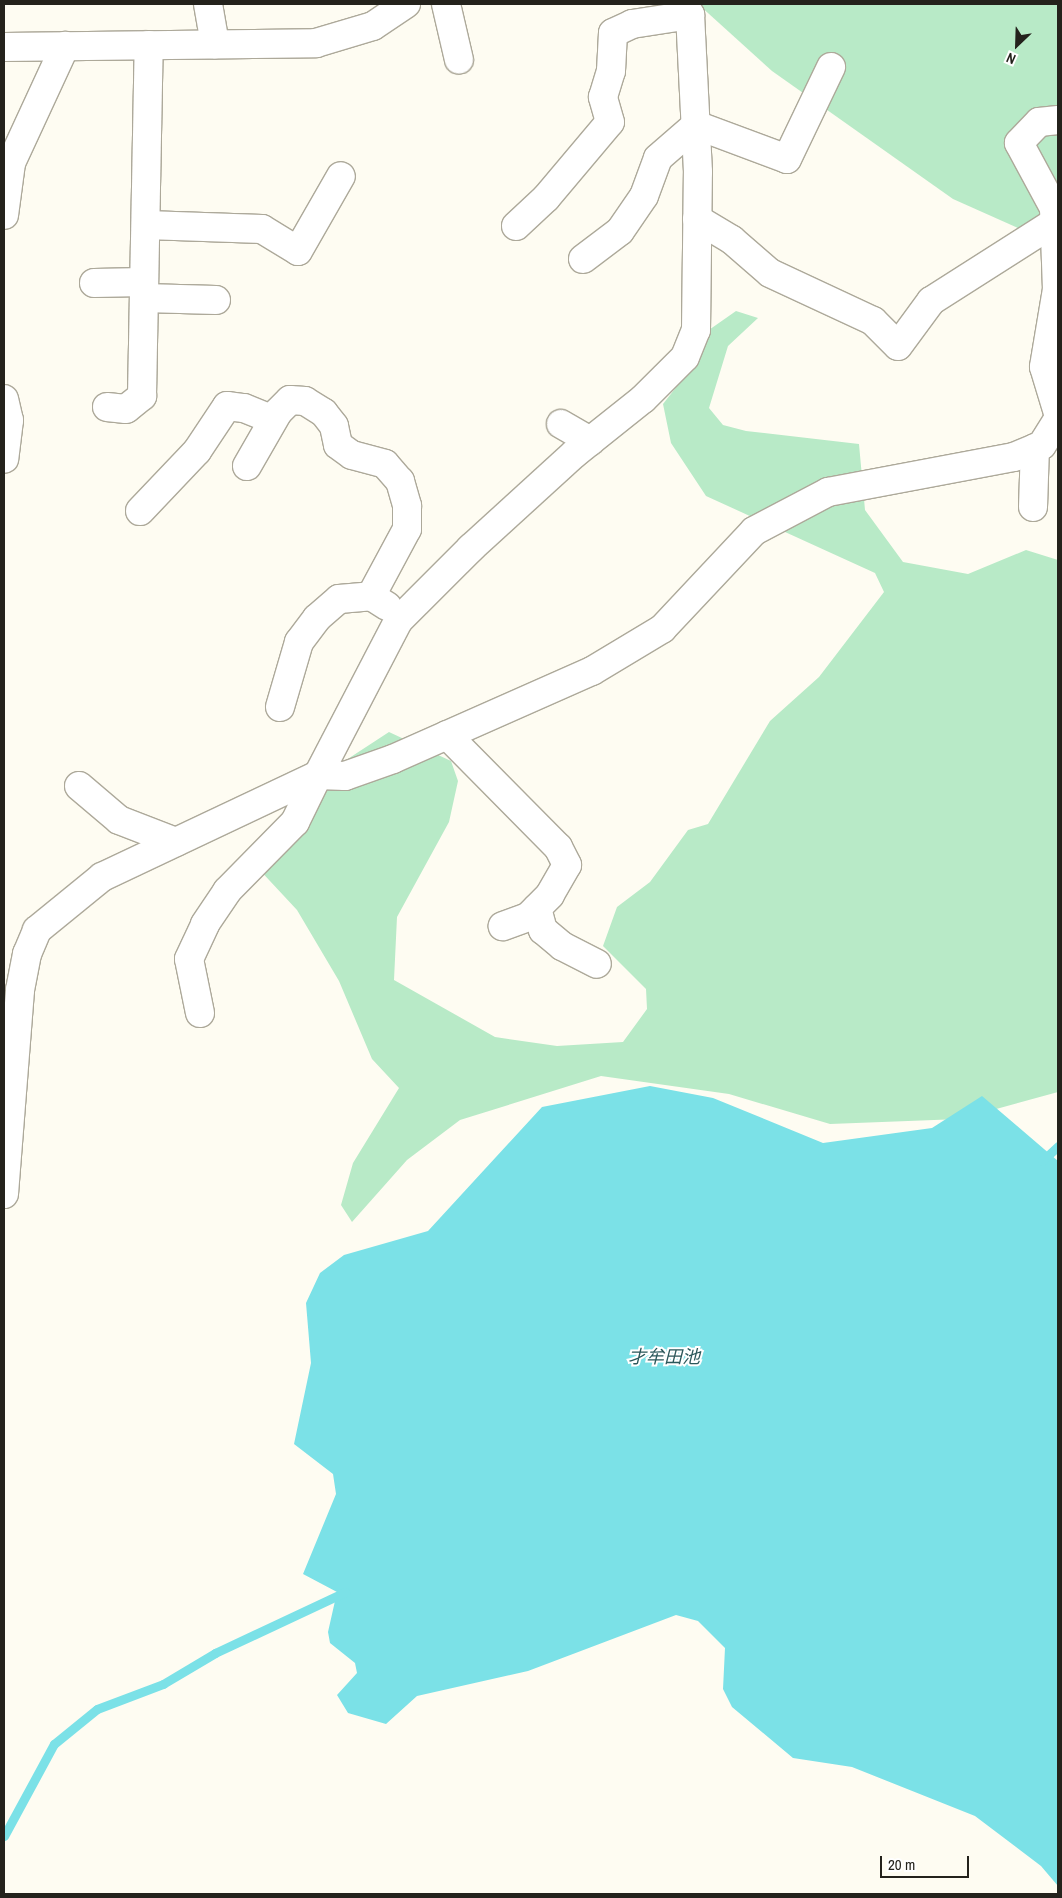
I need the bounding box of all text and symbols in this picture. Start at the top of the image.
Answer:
north arrow [992,20,1042,70]
text: N [1003,49,1018,69]
water label: 才牟田池 [628,1346,700,1368]
scale bar [882,1846,971,1878]
text: 20 m [888,1854,915,1875]

